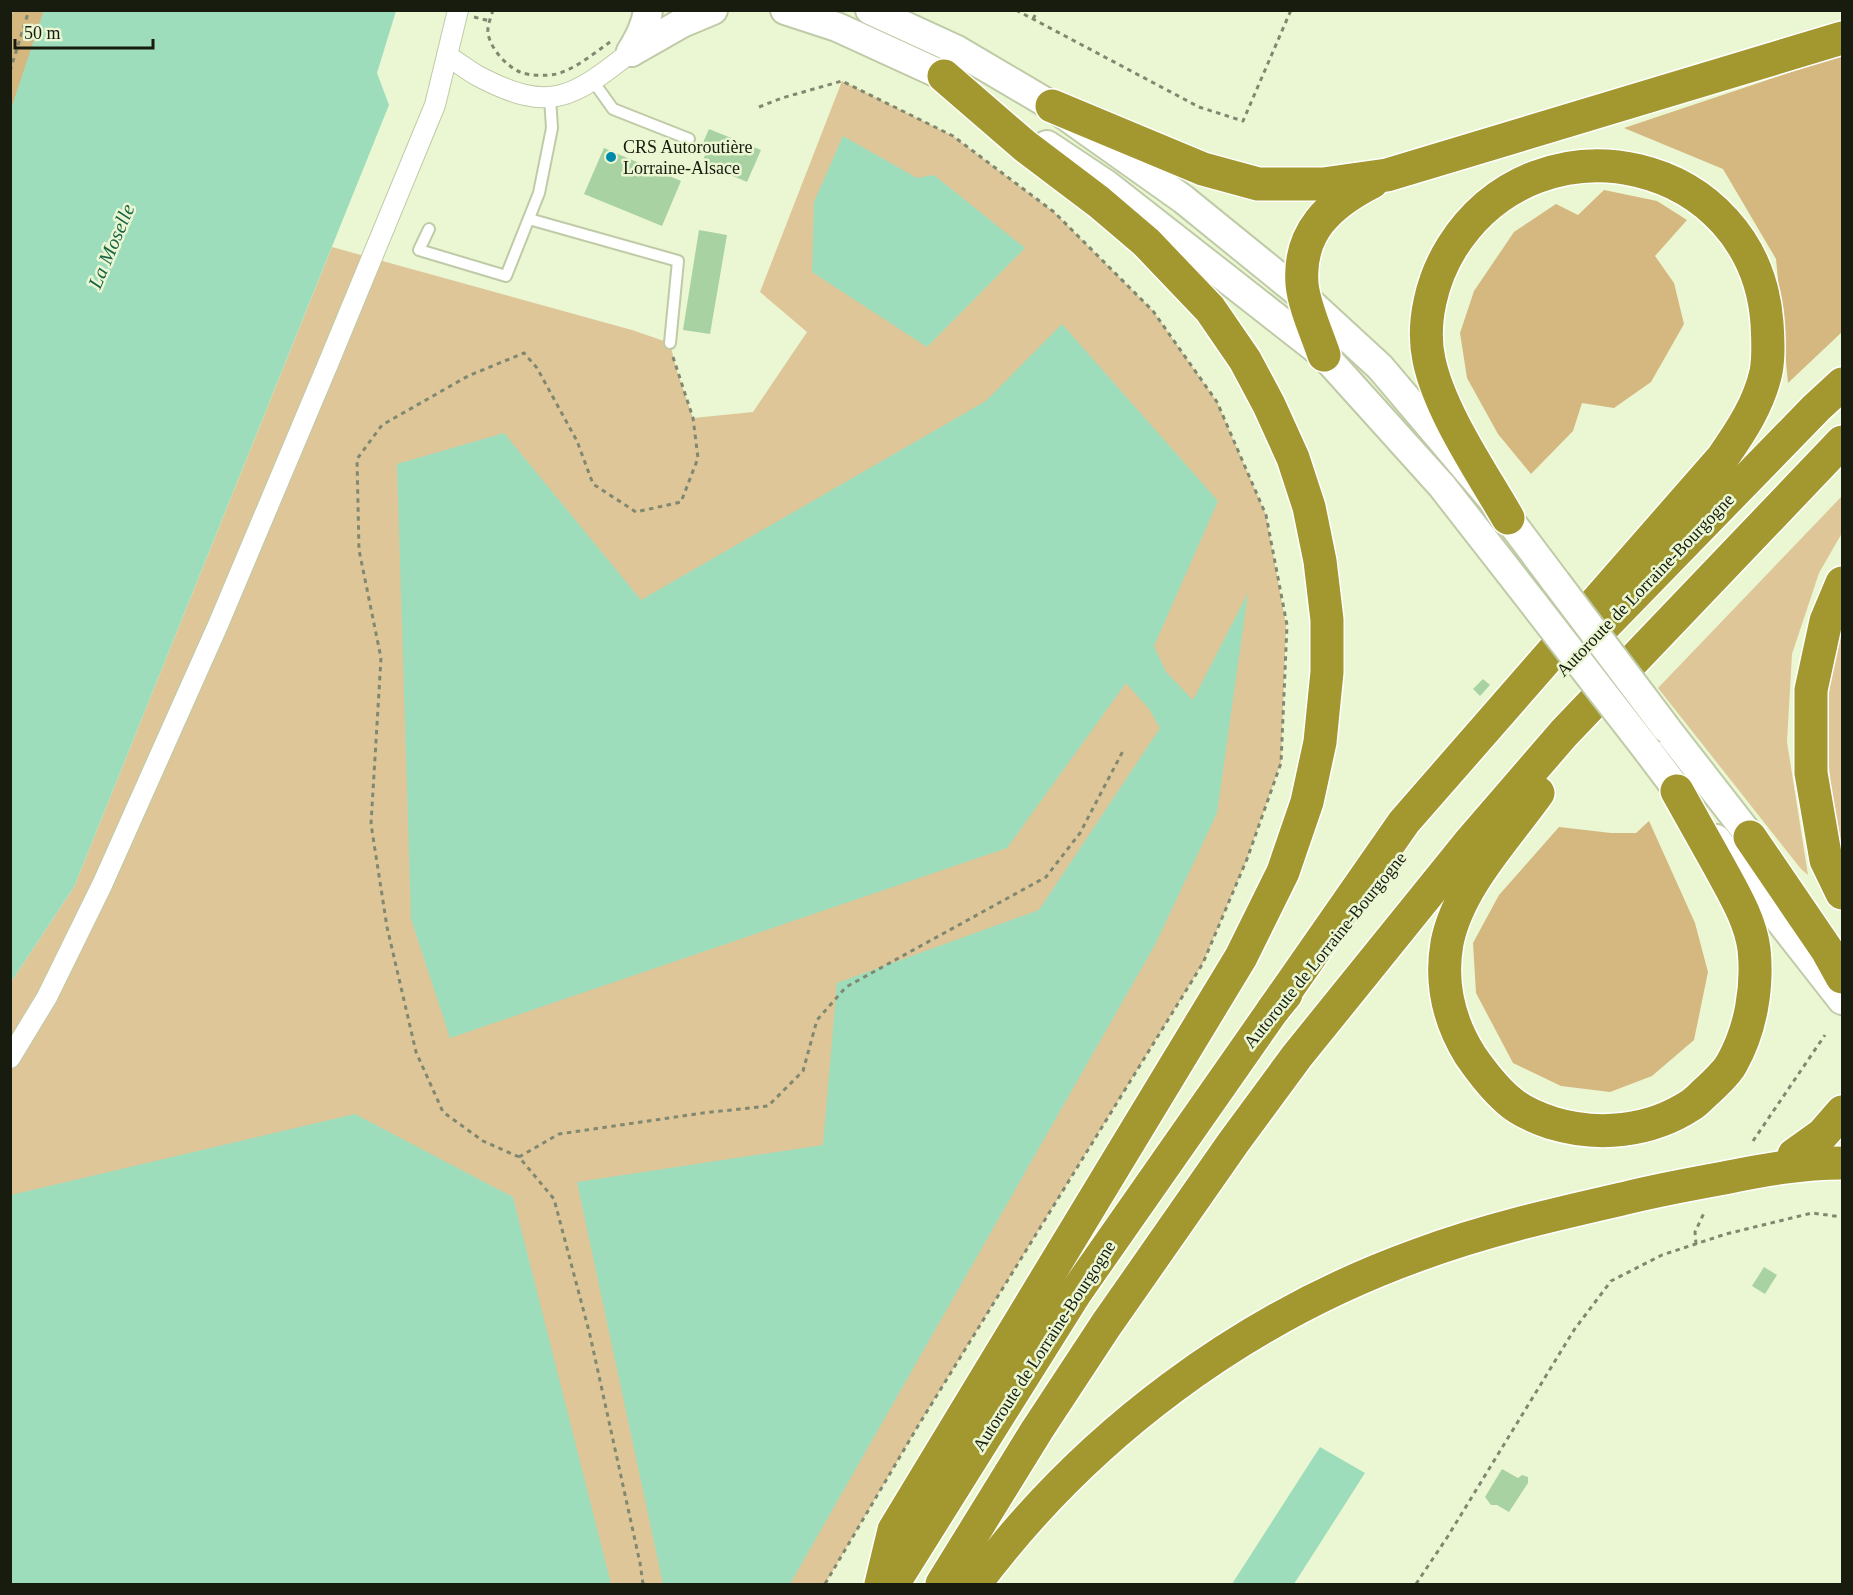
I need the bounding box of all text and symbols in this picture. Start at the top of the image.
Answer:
scale bar [15,12,153,50]
text: 50 m [24,23,61,43]
place label: CRS Autoroutière Lorraine-Alsace [623,137,753,178]
marker: CRS Autoroutière Lorraine-Alsace [604,150,618,164]
water label: La Moselle [83,200,139,292]
street label: Autoroute de Lorraine-Bourgogne [1552,489,1738,681]
street label: Autoroute de Lorraine-Bourgogne [1240,848,1410,1052]
street label: Autoroute de Lorraine-Bourgogne [968,1237,1120,1455]

